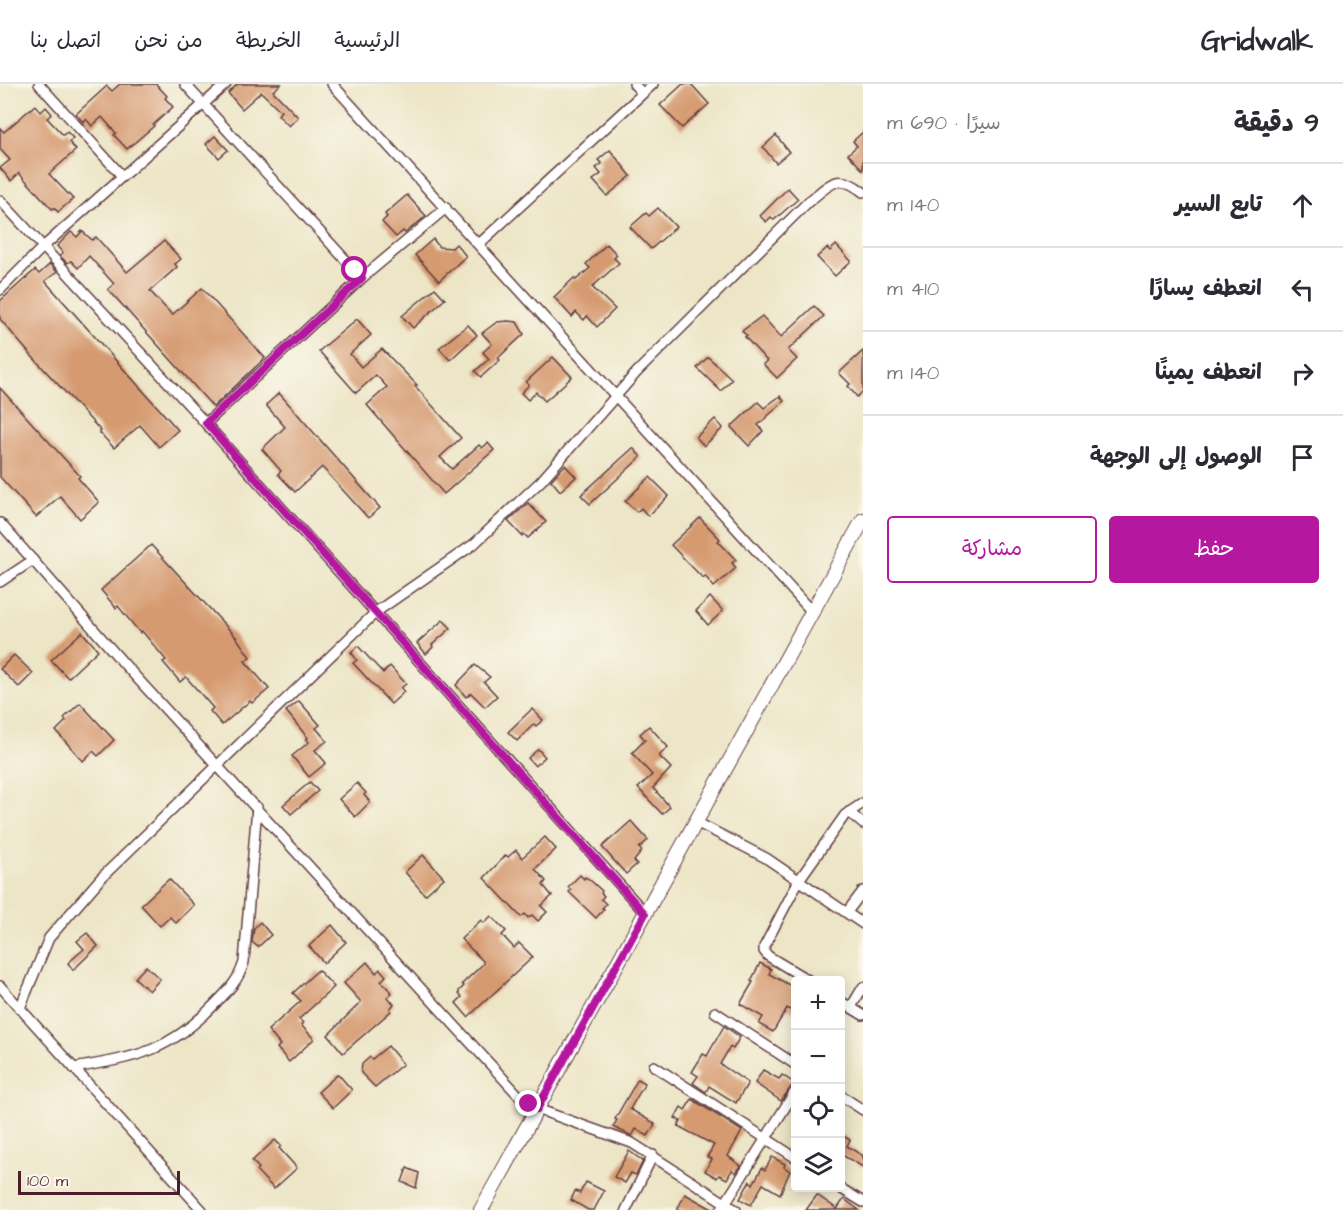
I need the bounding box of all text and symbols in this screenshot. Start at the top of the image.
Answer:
text: Gridwalk [1201,22,1313,61]
text: اتصل بنا [30,26,101,55]
text: من نحن [134,26,203,55]
text: الخريطة [236,26,301,55]
text: الرئيسية [334,26,400,55]
text: 9 دقيقة [1234,105,1319,141]
text: سيرًا · 690 m [887,109,1001,137]
text: تابع السير [1175,189,1262,220]
icon: ahead [1286,189,1319,222]
text: 140 m [887,191,939,219]
route start [341,256,367,282]
text: انعطف يسارًا [1149,273,1262,304]
icon: left [1286,273,1319,306]
text: 410 m [887,275,939,303]
text: انعطف يمينًا [1155,357,1262,388]
icon: right [1286,357,1319,390]
text: 140 m [887,359,939,387]
text: الوصول إلى الوجهة [1090,441,1262,472]
icon: arrive [1286,441,1319,474]
button: مشاركة [887,516,1097,583]
button: حفظ [1109,516,1319,583]
map controls [791,976,845,1192]
button: + [791,976,845,1030]
button: − [791,1030,845,1084]
button: locate [791,1084,845,1138]
route end [515,1090,541,1116]
button: layers [791,1138,845,1192]
scale bar [18,1168,180,1196]
text: 100 m [27,1170,68,1192]

